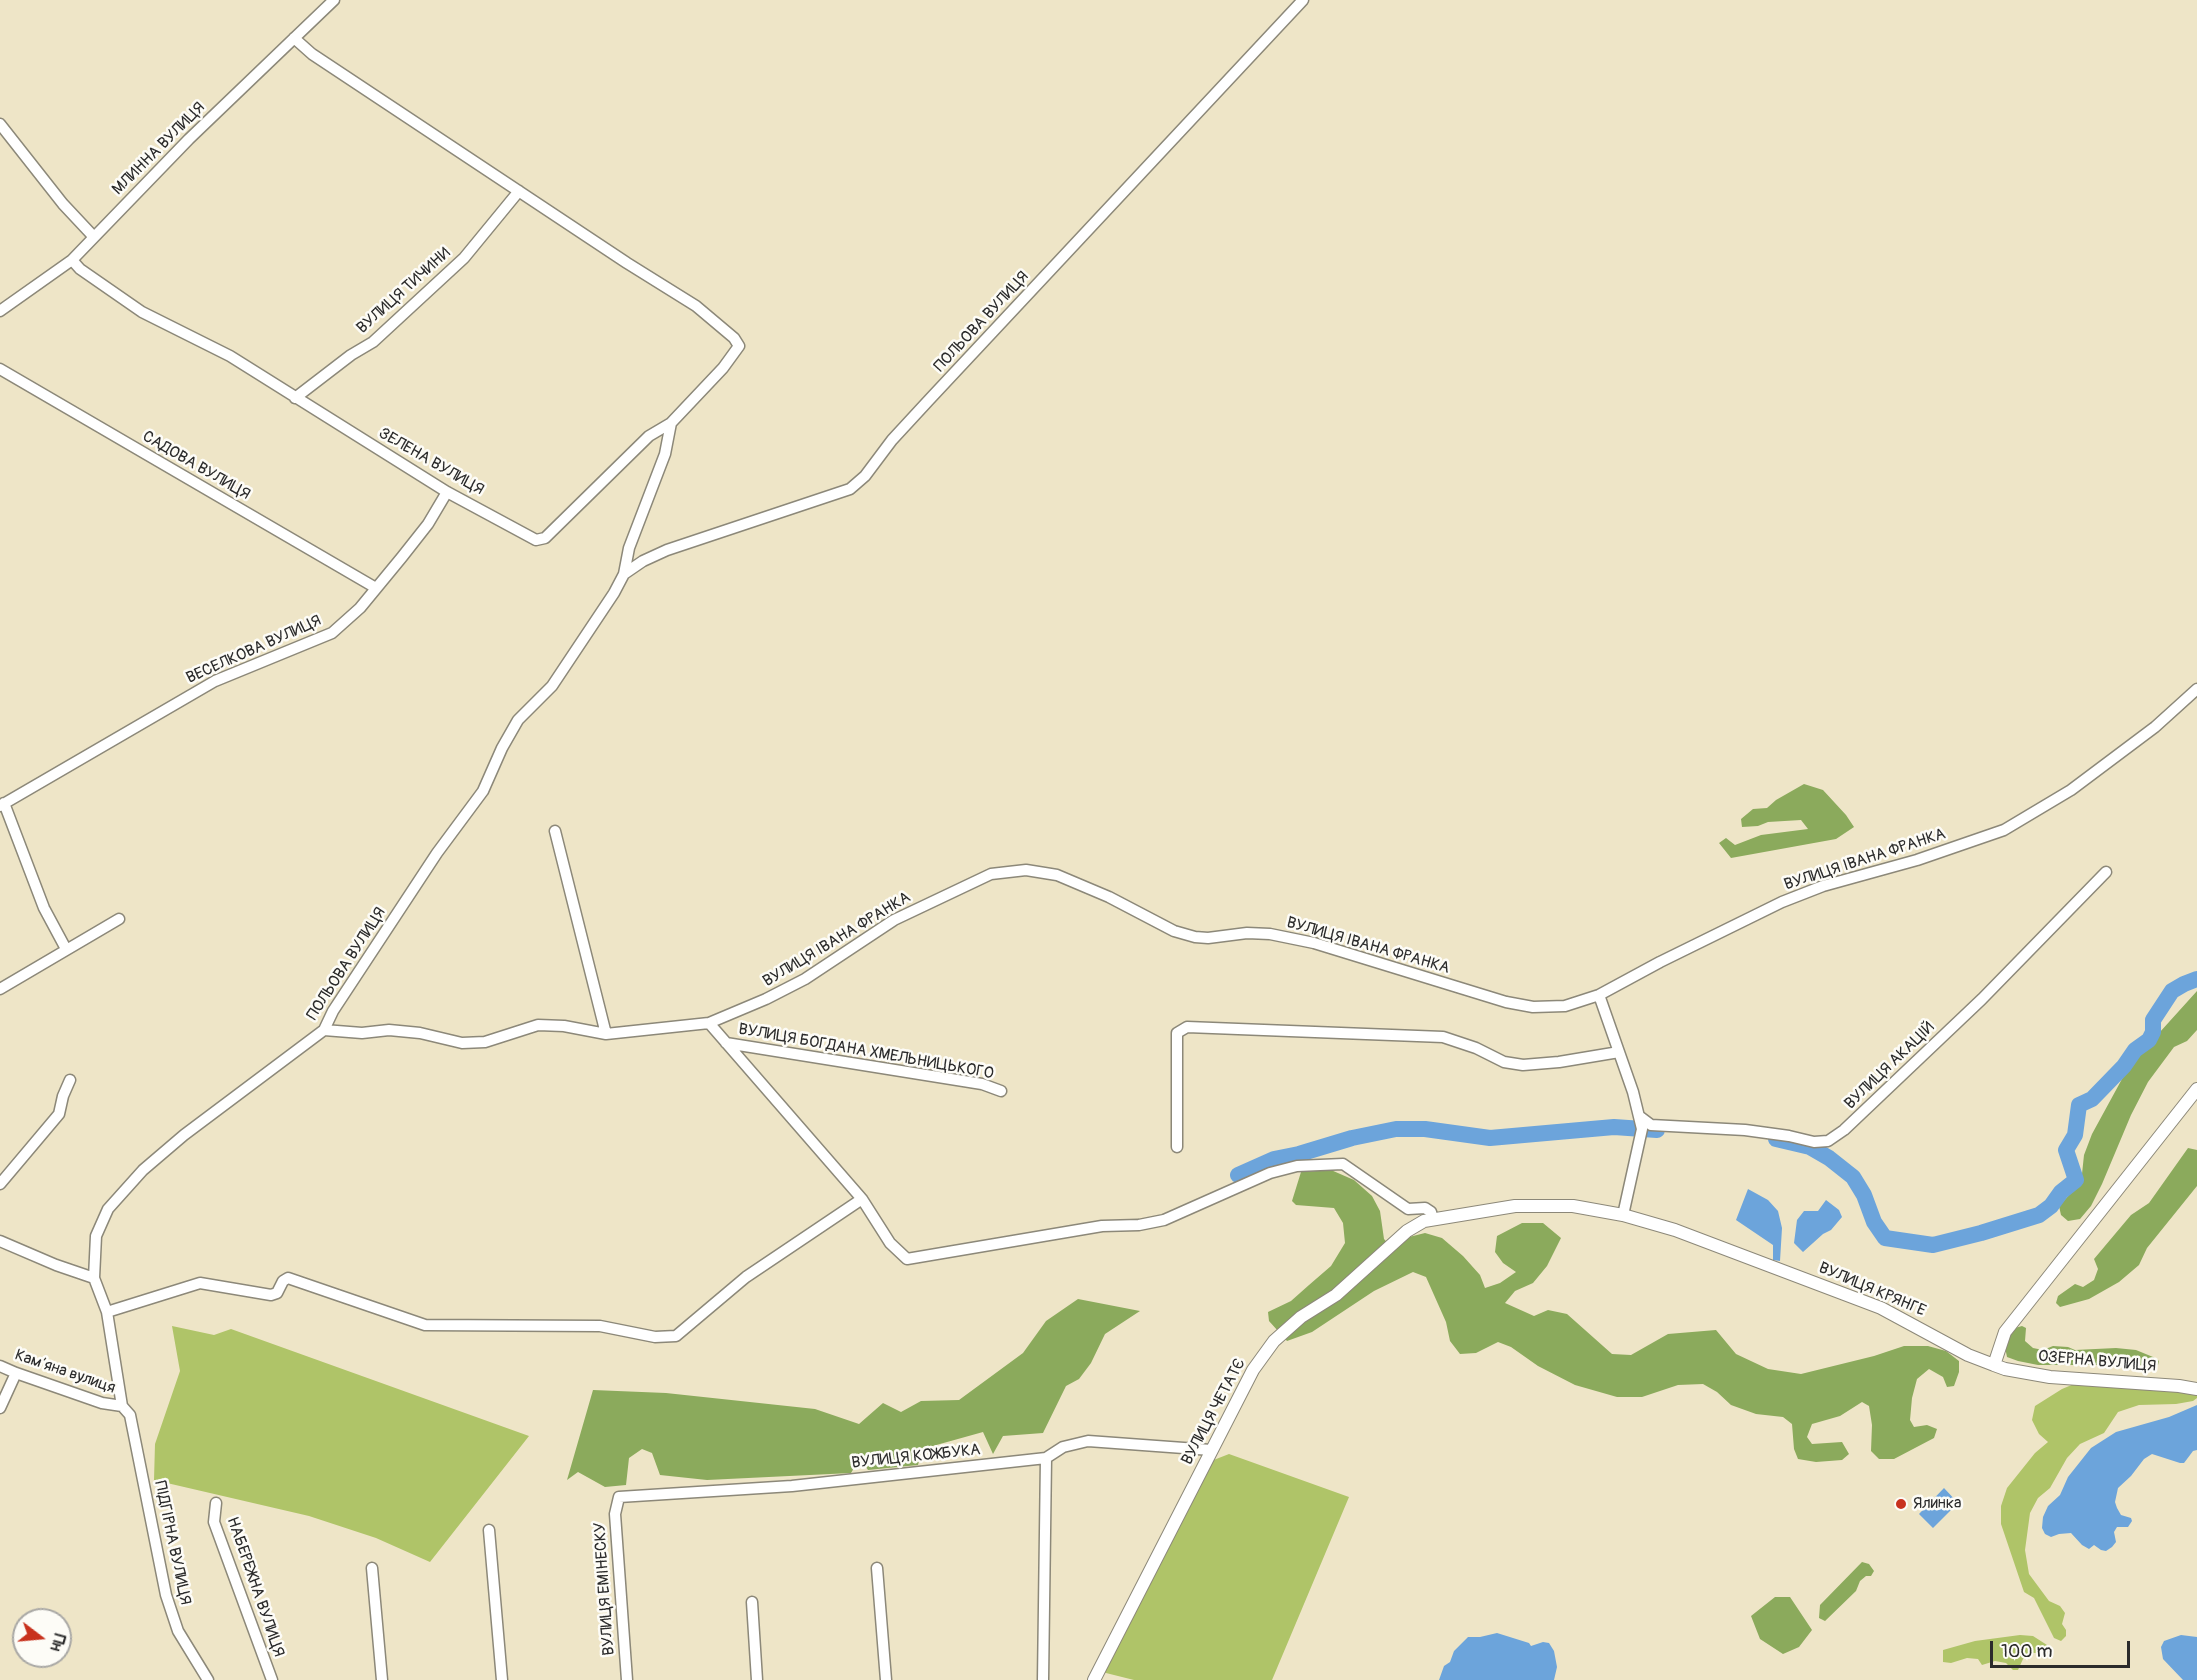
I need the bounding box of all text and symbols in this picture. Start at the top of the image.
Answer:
street label: МЛИННА ВУЛИЦЯ [109,99,209,199]
street label: ВУЛИЦЯ ТИЧИНИ [353,244,455,338]
street label: ПОЛЬОВА ВУЛИЦЯ [930,268,1034,376]
street label: ЗЕЛЕНА ВУЛИЦЯ [375,424,487,500]
street label: САДОВА ВУЛИЦЯ [139,427,253,505]
street label: ВЕСЕЛКОВА ВУЛИЦЯ [183,612,325,688]
street label: ВУЛИЦЯ ІВАНА ФРАНКА [1782,825,1948,895]
street label: ВУЛИЦЯ ІВАНА ФРАНКА [760,888,914,992]
street label: ПОЛЬОВА ВУЛИЦЯ [303,904,391,1024]
street label: ВУЛИЦЯ ІВАНА ФРАНКА [1284,914,1452,978]
street label: ВУЛИЦЯ АКАЦІЙ [1841,1018,1939,1114]
street label: ВУЛИЦЯ БОГДАНА ХМЕЛЬНИЦЬКОГО [737,1020,995,1084]
street label: ВУЛИЦЯ КРЯНГЕ [1816,1259,1928,1321]
street label: Камʼяна вулиця [12,1346,118,1398]
street label: ОЗЕРНА ВУЛИЦЯ [2037,1347,2157,1377]
street label: ВУЛИЦЯ ЧЕТАТЄ [1178,1356,1250,1468]
street label: ВУЛИЦЯ КОЖБУКА [851,1441,981,1473]
street label: ПІДГІРНА ВУЛИЦЯ [149,1479,195,1607]
place label: Ялинка [1913,1494,1961,1514]
marker: Ялинка [1894,1497,1908,1511]
street label: НАБЕРЕЖНА ВУЛИЦЯ [222,1514,288,1660]
street label: ВУЛИЦЯ ЕМІНЕСКУ [591,1522,619,1656]
north arrow [12,1608,72,1668]
scale bar [1993,1629,2132,1667]
text: Пн [45,1631,69,1654]
text: 100 m [2001,1640,2053,1663]

